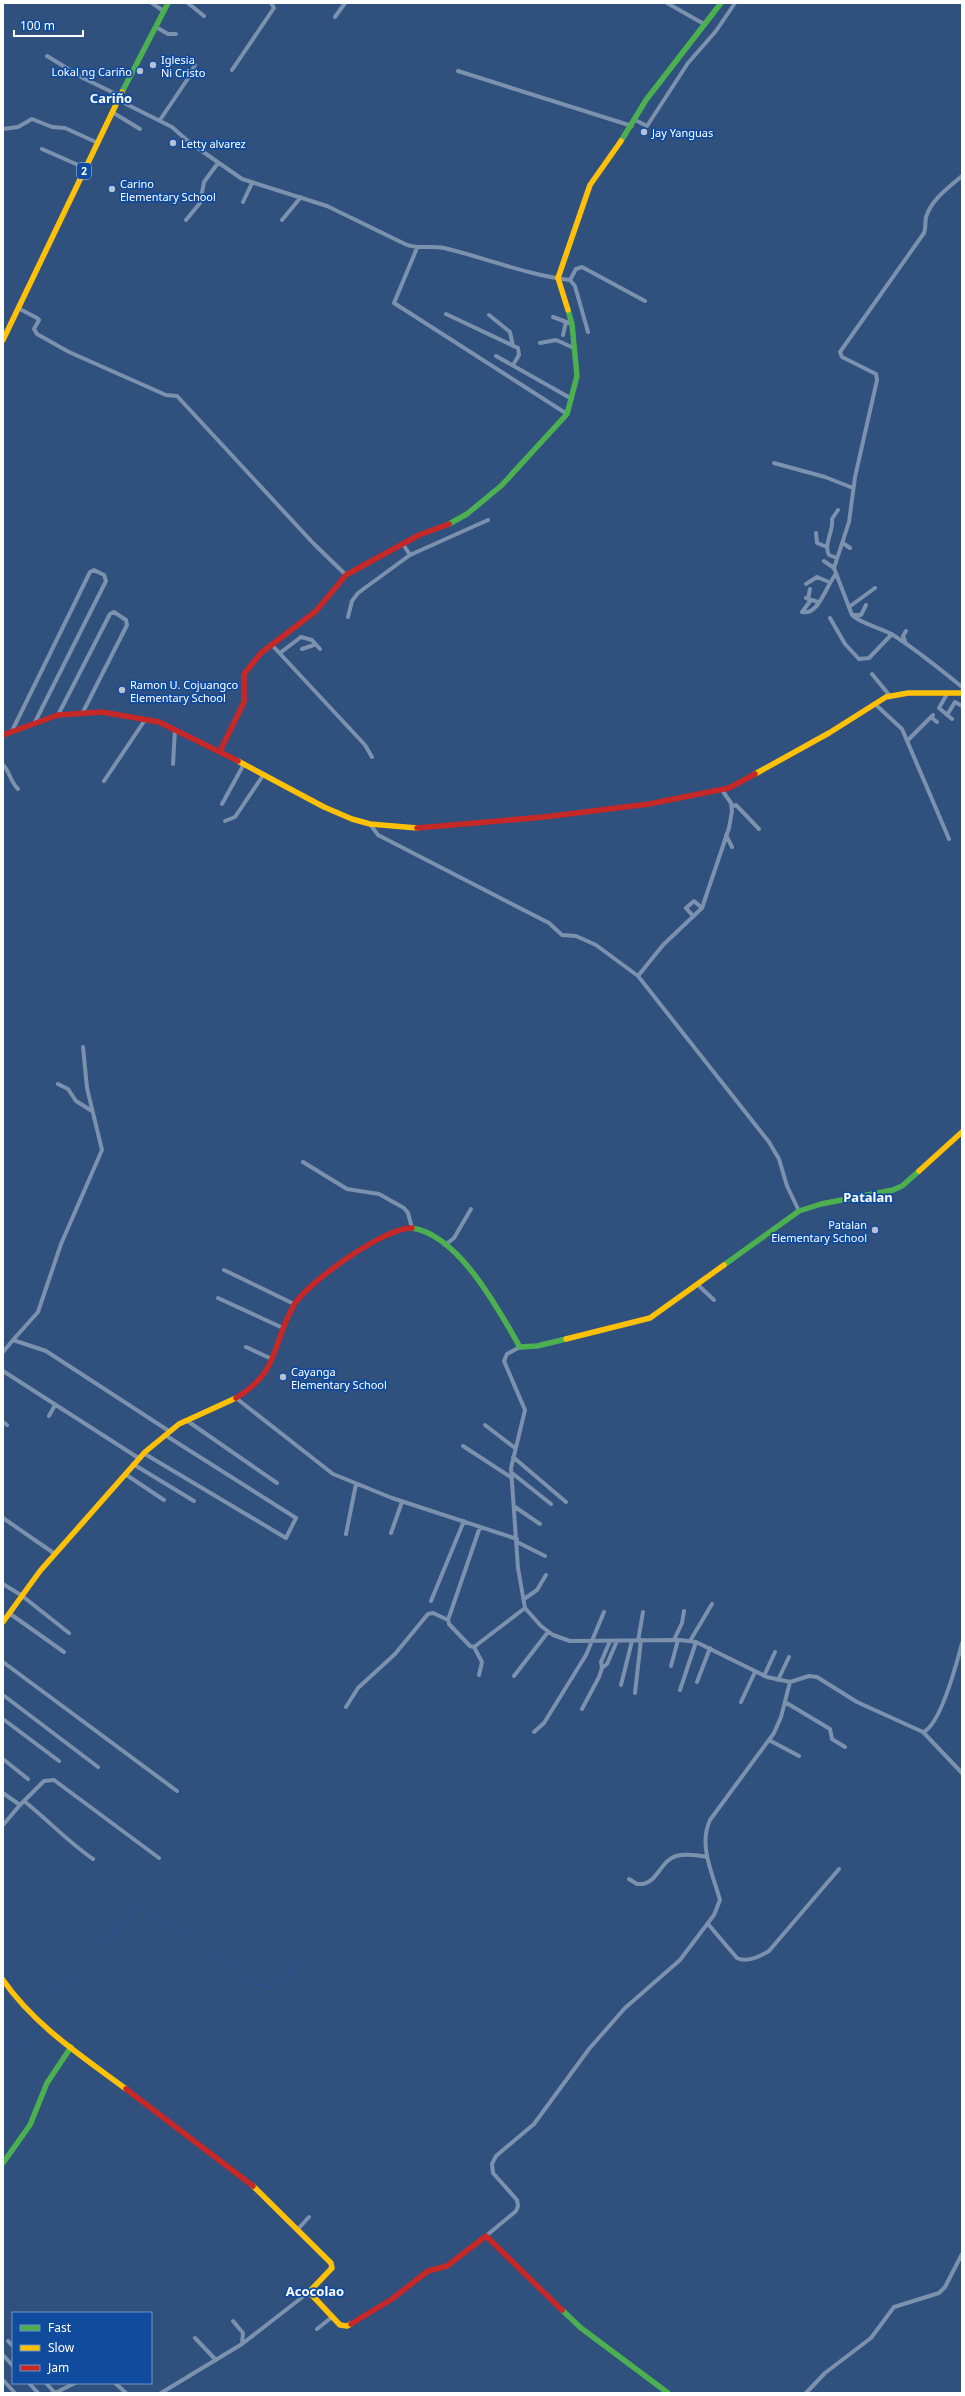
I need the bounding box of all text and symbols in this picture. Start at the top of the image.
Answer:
scale bar [14,12,83,38]
text: 100 m [20,17,55,34]
place label: Iglesia Ni Cristo [161,52,206,80]
marker: Iglesia Ni Cristo [148,60,158,70]
place label: Lokal ng Cariño [51,64,132,79]
marker: Lokal ng Cariño [135,66,145,76]
district label: Cariño [90,89,132,107]
place label: Jay Yanguas [651,125,713,140]
marker: Jay Yanguas [639,127,649,137]
place label: Letty alvarez [181,136,246,151]
marker: Letty alvarez [168,138,178,148]
road number: 2 [77,163,91,179]
place label: Carino Elementary School [120,176,216,204]
marker: Carino Elementary School [107,184,117,194]
place label: Ramon U. Cojuangco Elementary School [130,677,238,705]
marker: Ramon U. Cojuangco Elementary School [117,685,127,695]
district label: Patalan [843,1188,893,1206]
place label: Patalan Elementary School [771,1217,867,1245]
marker: Patalan Elementary School [870,1225,880,1235]
place label: Cayanga Elementary School [291,1364,387,1392]
marker: Cayanga Elementary School [278,1372,288,1382]
district label: Acocolao [286,2282,344,2300]
legend [12,2312,152,2384]
text: Fast [48,2319,72,2336]
text: Slow [48,2339,75,2356]
text: Jam [47,2359,69,2376]

